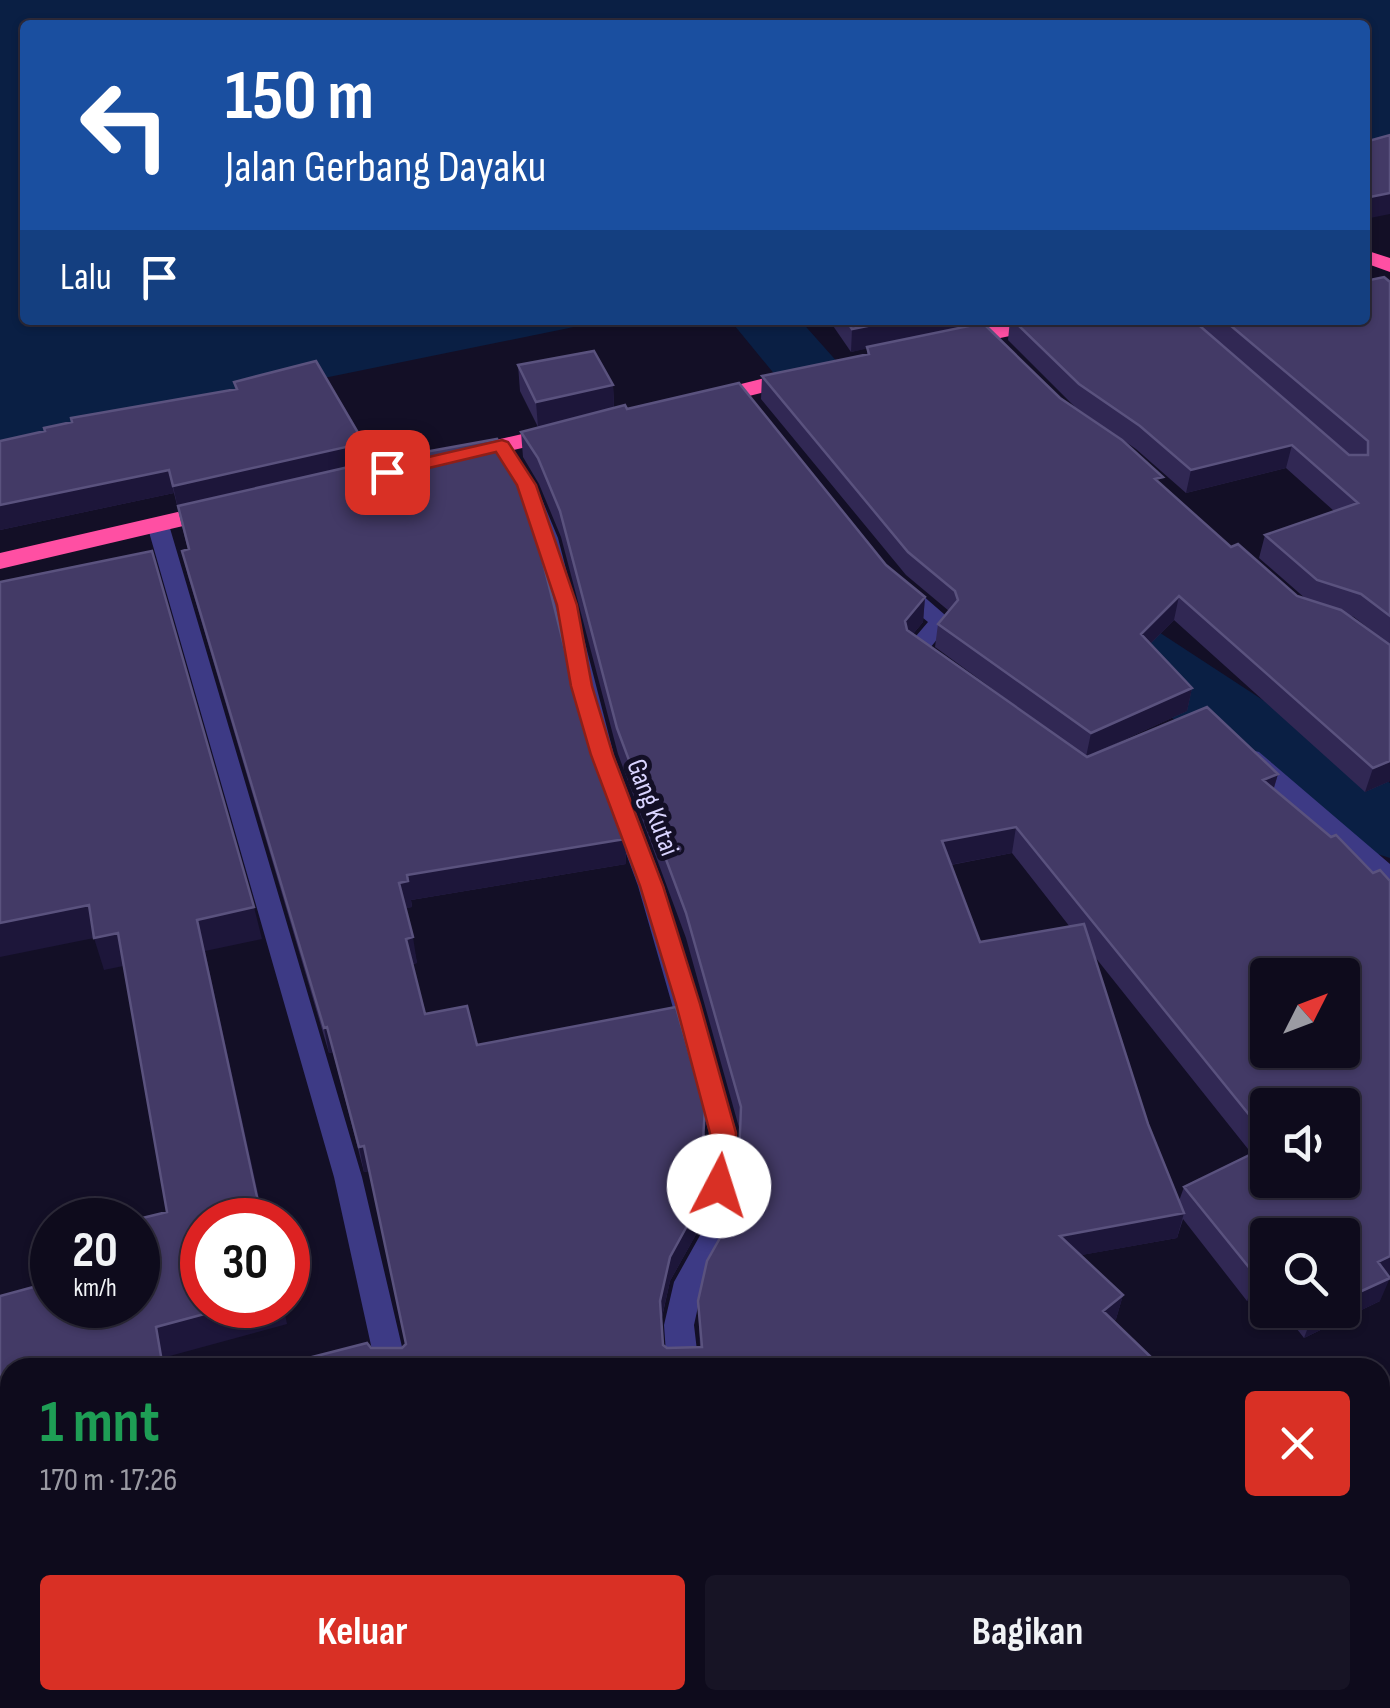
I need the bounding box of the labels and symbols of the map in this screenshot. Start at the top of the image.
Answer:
pin [345,430,430,515]
street label: Gang Kutai [619,755,686,860]
north arrow [1250,958,1360,1068]
position arrow [667,1134,771,1238]
speed limit sign: 30 [180,1198,310,1328]

